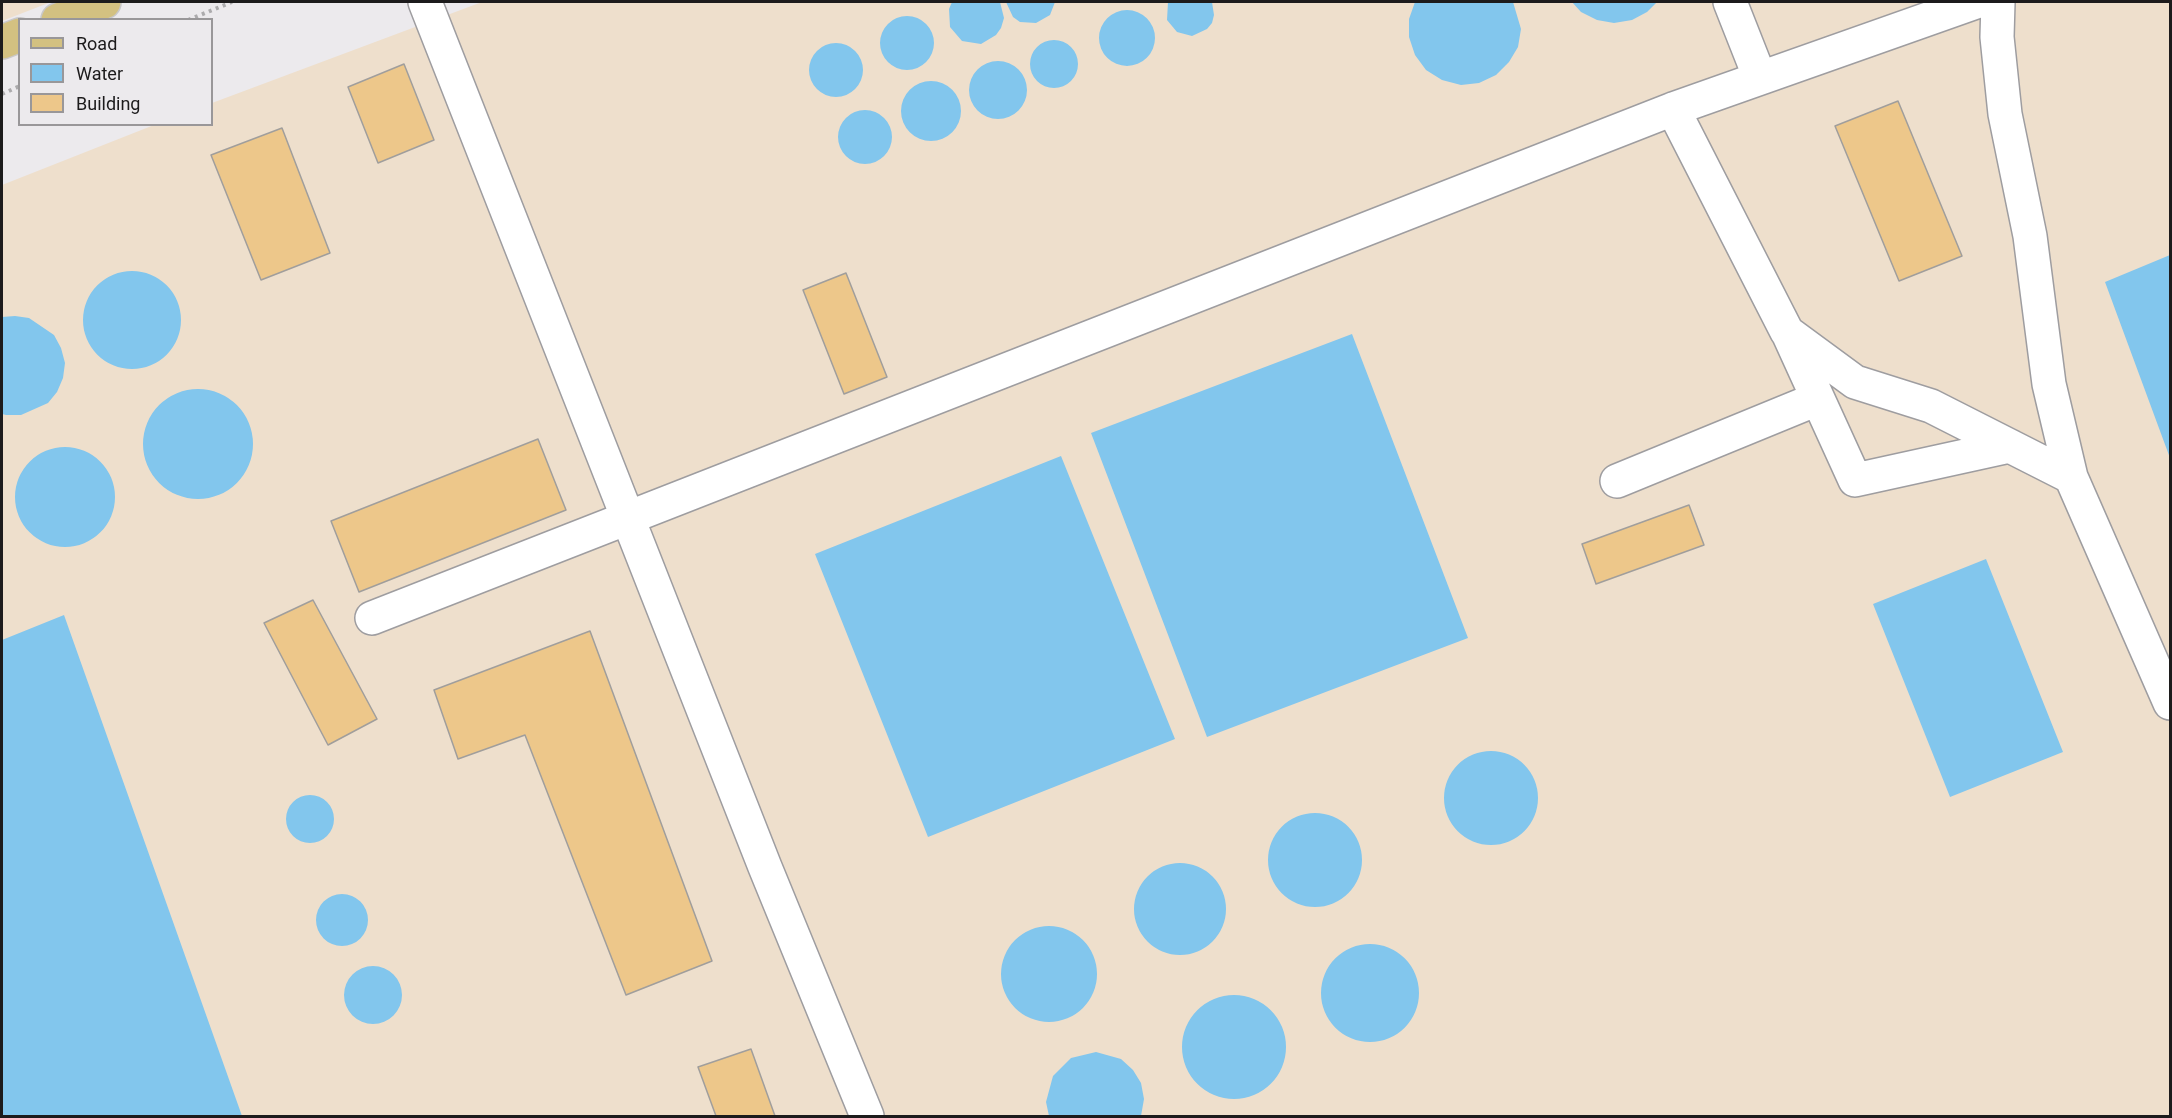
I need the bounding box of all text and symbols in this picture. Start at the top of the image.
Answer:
legend [18,18,213,126]
text: Road [76,33,117,54]
text: Water [76,63,123,84]
text: Building [76,93,140,114]

